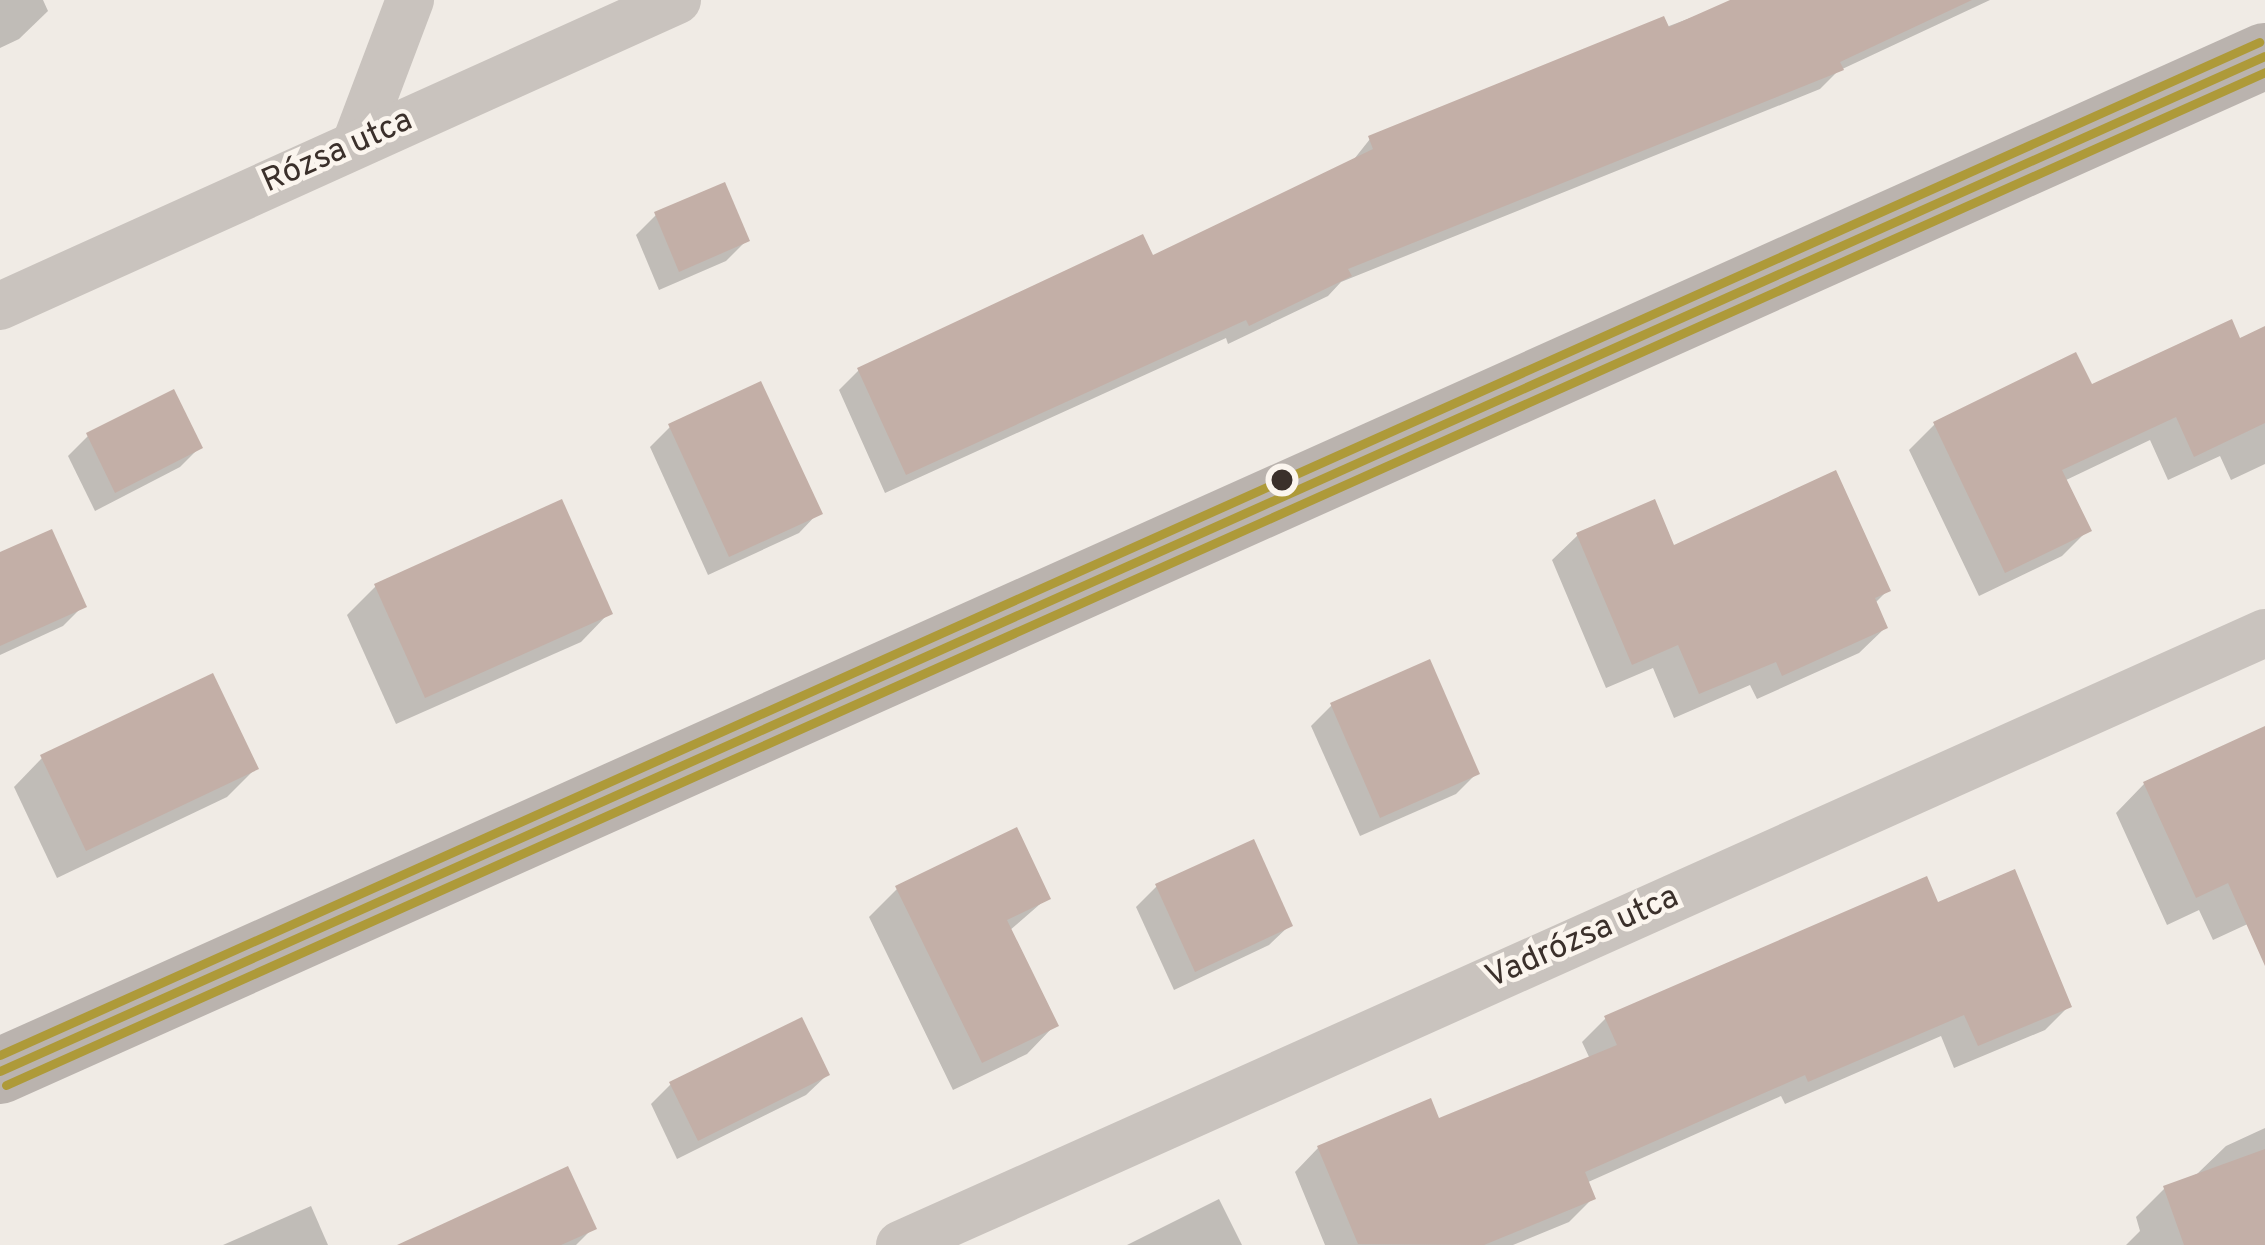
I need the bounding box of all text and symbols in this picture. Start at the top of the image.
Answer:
street label: Rózsa utca [257,102,419,204]
unlabelled marker [1271,469,1293,491]
street label: Vadrózsa utca [1480,879,1686,999]

